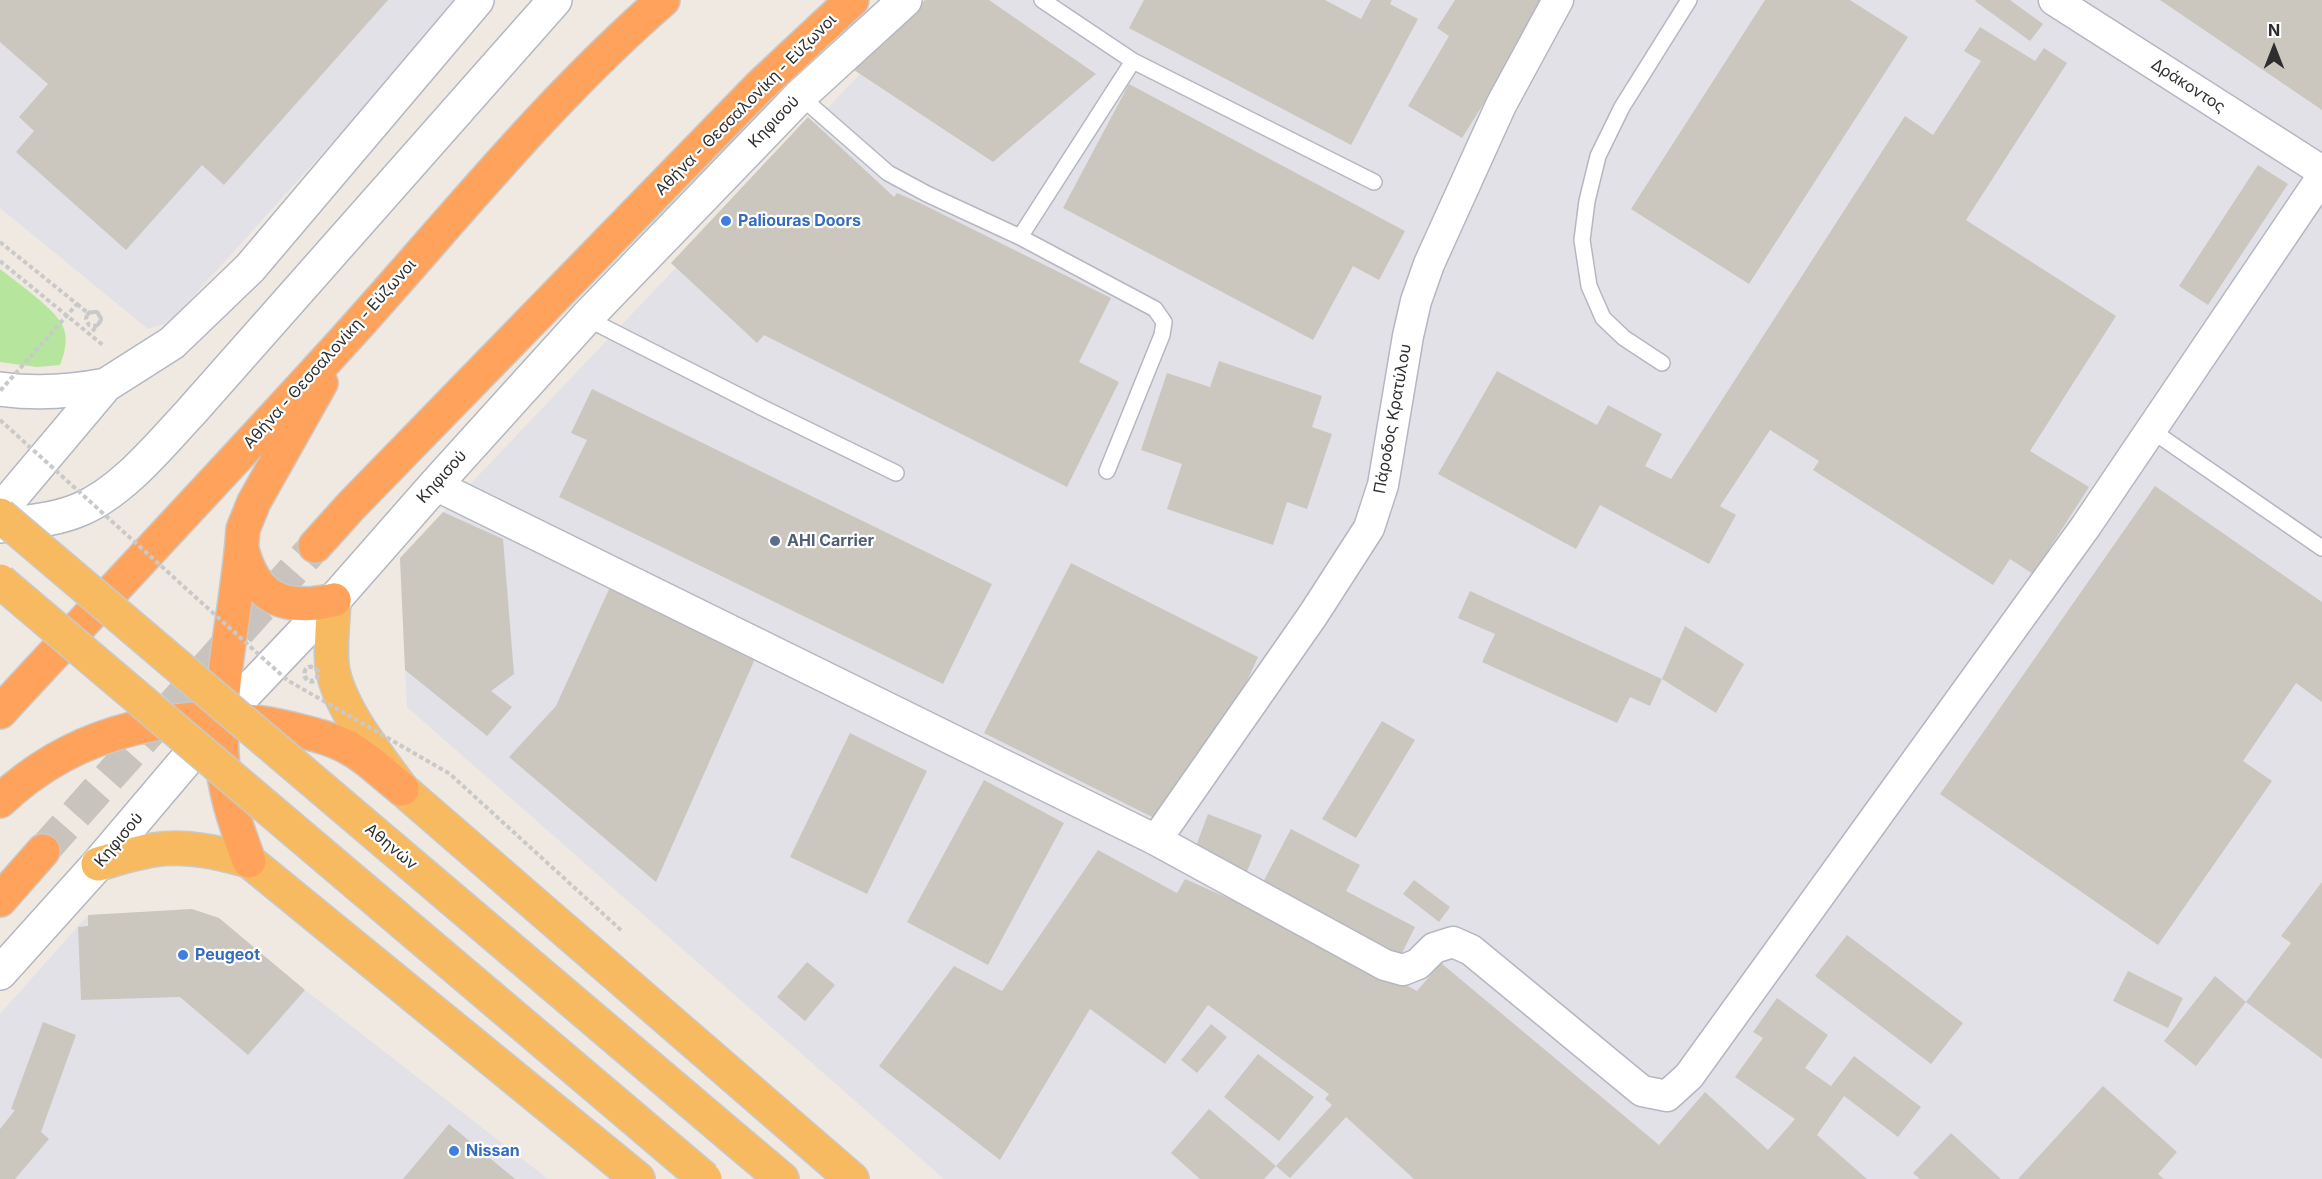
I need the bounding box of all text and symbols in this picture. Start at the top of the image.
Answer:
street label: Αθήνα - Θεσσαλονίκη - Εύζωνοι [651,10,841,200]
north arrow [2244,18,2304,78]
text: N [2268,20,2280,40]
street label: Δράκοντος [2147,55,2229,117]
street label: Κηφισού [745,92,803,152]
place label: Paliouras Doors [738,211,861,231]
marker: Paliouras Doors [719,214,733,228]
street label: Αθήνα - Θεσσαλονίκη - Εύζωνοι [240,255,420,453]
street label: Πάροδος Κρατύλου [1370,343,1416,495]
street label: Κηφισού [413,446,471,508]
place label: AHI Carrier [787,531,874,551]
marker: AHI Carrier [768,534,782,548]
street label: Κηφισού [91,809,147,871]
street label: Αθηνών [361,820,421,874]
place label: Peugeot [195,945,260,965]
marker: Peugeot [176,948,190,962]
place label: Nissan [466,1141,520,1161]
marker: Nissan [447,1144,461,1158]

